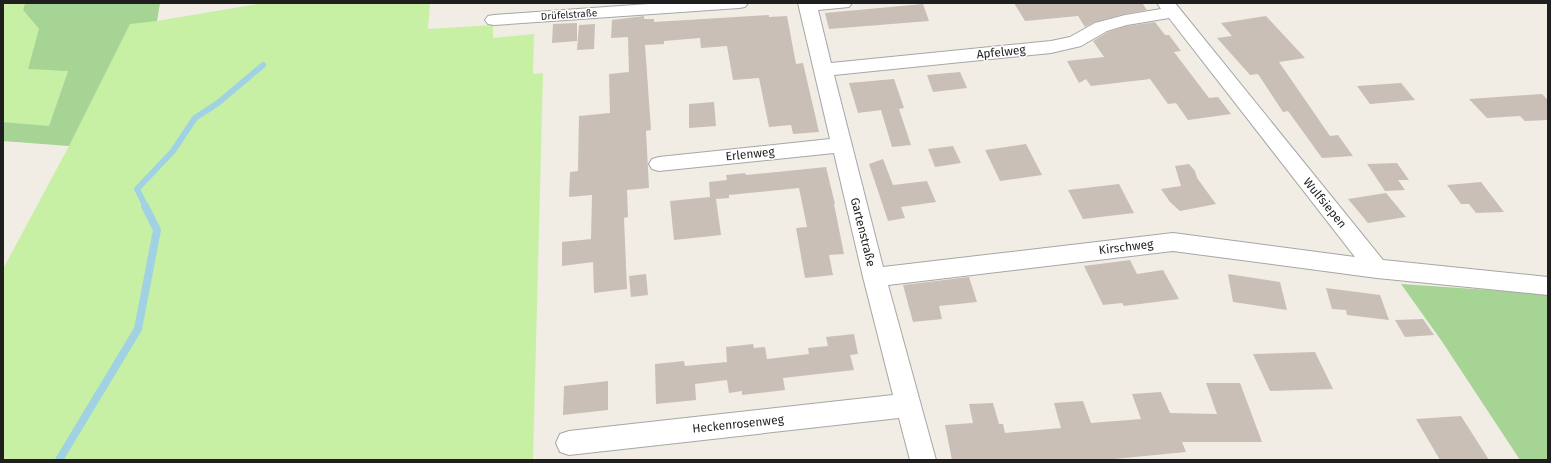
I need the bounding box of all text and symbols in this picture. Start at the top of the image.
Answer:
street label: Drüfelstraße [540,7,598,23]
street label: Apfelweg [976,42,1027,62]
street label: Erlenweg [725,144,776,164]
street label: Wulfsiepen [1301,175,1349,231]
street label: Gartenstraße [848,196,878,268]
street label: Kirschweg [1098,237,1155,257]
street label: Heckenrosenweg [692,412,785,436]

